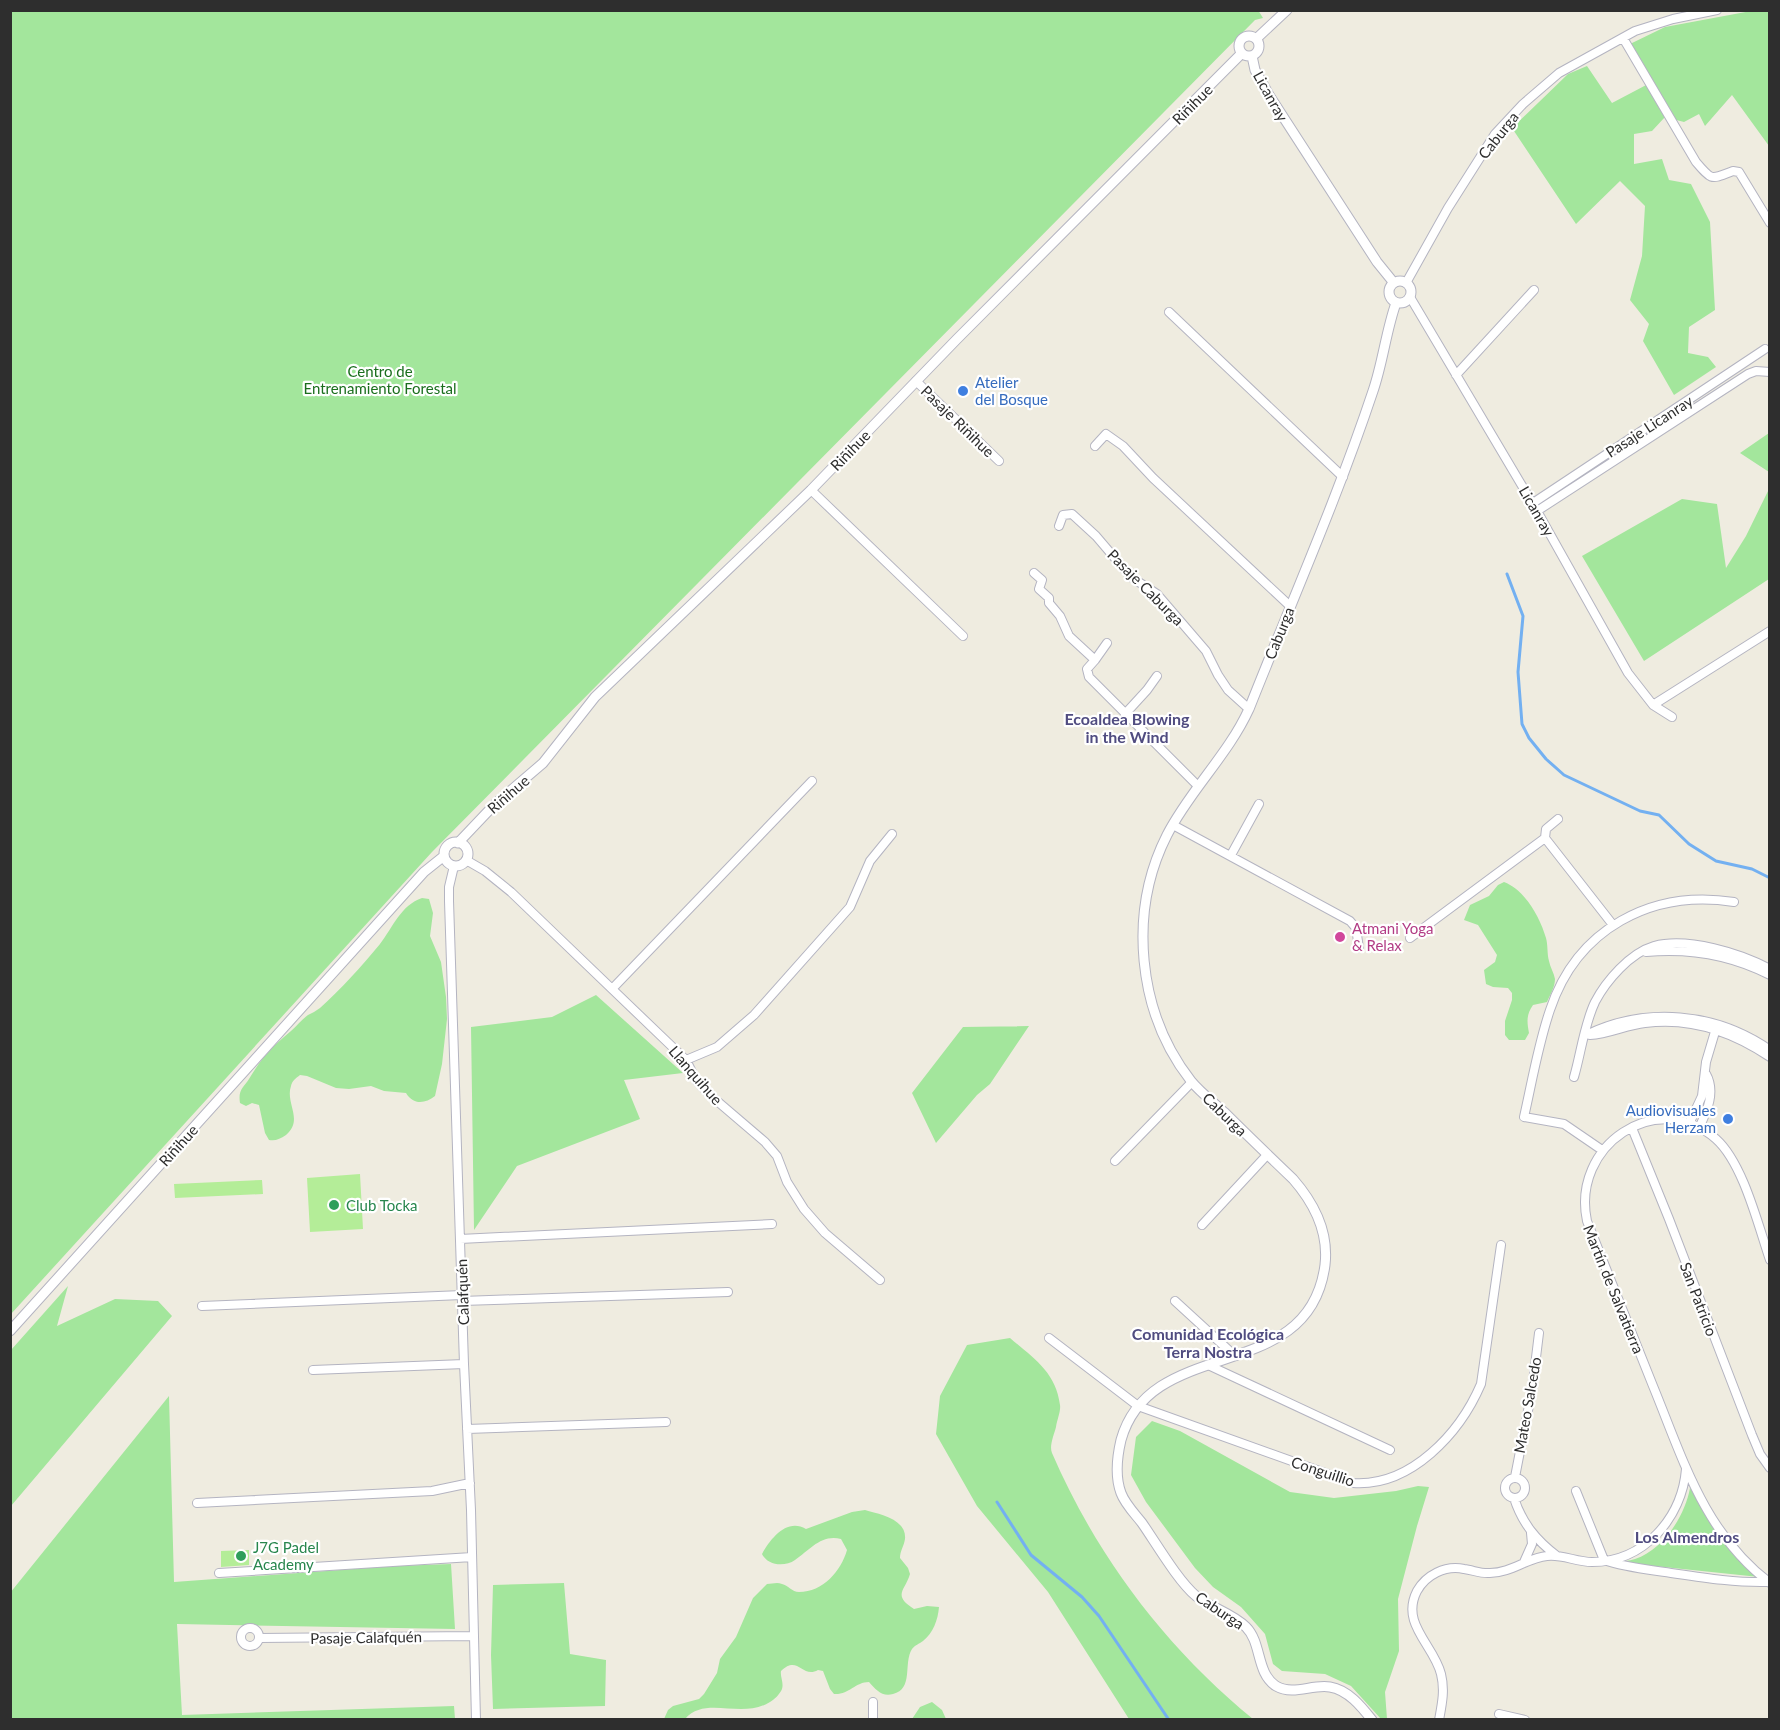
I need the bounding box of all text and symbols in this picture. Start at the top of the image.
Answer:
street label: Licanray [1250,68,1292,124]
street label: Riñihue [1168,80,1216,128]
street label: Caburga [1474,108,1522,162]
park label: Centro de Entrenamiento Forestal [303,362,457,397]
place label: Atelier del Bosque [975,373,1048,408]
street label: Pasaje Riñihue [918,382,998,461]
marker: Atelier del Bosque [956,384,970,398]
street label: Pasaje Licanray [1602,391,1696,461]
street label: Riñihue [826,426,874,474]
street label: Licanray [1516,483,1559,539]
street label: Pasaje Caburga [1104,545,1188,629]
street label: Caburga [1260,604,1298,662]
district label: Ecoaldea Blowing in the Wind [1064,709,1190,746]
street label: Riñihue [483,771,533,817]
place label: Atmani Yoga & Relax [1352,919,1434,954]
marker: Atmani Yoga & Relax [1333,930,1347,944]
street label: Llanquihue [666,1042,726,1108]
street label: Caburga [1199,1088,1251,1140]
place label: Audiovisuales Herzam [1626,1101,1716,1136]
marker: Audiovisuales Herzam [1721,1112,1735,1126]
street label: Riñihue [155,1121,201,1169]
place label: Club Tocka [346,1196,417,1214]
marker: Club Tocka [327,1198,341,1212]
street label: Martín de Salvatierra [1580,1222,1648,1356]
street label: Calafquén [452,1258,472,1326]
street label: San Patricio [1677,1260,1721,1338]
district label: Comunidad Ecológica Terra Nostra [1132,1324,1284,1361]
street label: Mateo Salcedo [1510,1355,1544,1455]
street label: Conguillio [1289,1452,1357,1490]
district label: Los Almendros [1635,1527,1739,1546]
place label: J7G Padel Academy [253,1538,319,1573]
marker: J7G Padel Academy [234,1549,248,1563]
street label: Caburga [1192,1587,1248,1633]
street label: Pasaje Calafquén [310,1627,422,1647]

